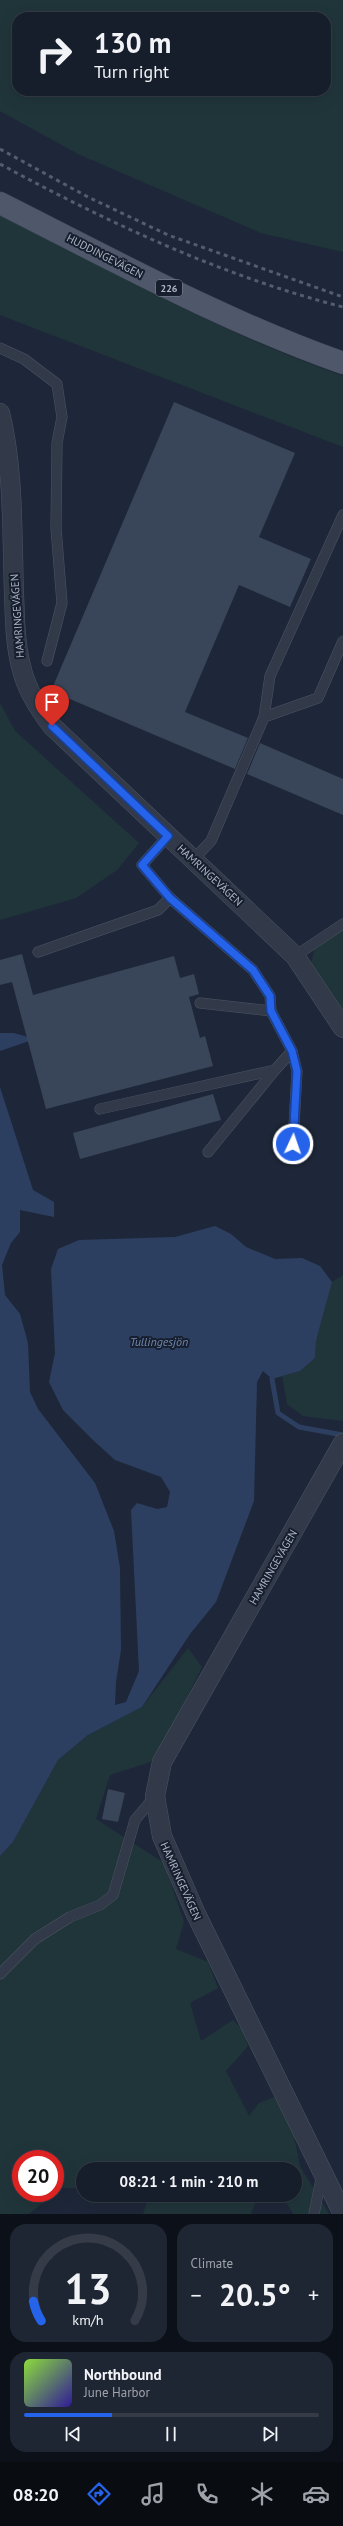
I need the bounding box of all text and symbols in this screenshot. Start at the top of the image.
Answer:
text: 130 m [94,24,171,61]
icon: right [28,28,80,80]
text: Turn right [94,60,169,83]
street label: HUDDINGEVÄGEN [64,231,146,281]
road number: 226 [156,280,182,296]
street label: HAMRINGEVÄGEN [7,573,27,659]
pin [35,685,69,726]
icon: arrive [41,691,63,713]
street label: HAMRINGEVÄGEN [174,841,246,909]
position arrow [272,1123,314,1165]
water label: Tullingesjön [130,1334,188,1349]
street label: HAMRINGEVÄGEN [246,1527,300,1607]
street label: HAMRINGEVÄGEN [157,1840,205,1922]
speed limit sign: 20 [12,2150,64,2202]
text: 08:21 · 1 min · 210 m [120,2172,258,2191]
text: Climate [191,2255,233,2272]
text: 13 [65,2262,112,2315]
text: 20.5° [219,2275,291,2314]
text: − [191,2281,202,2309]
text: + [308,2281,319,2309]
text: km/h [73,2310,104,2329]
text: Northbound [84,2365,161,2384]
text: June Harbor [84,2384,150,2401]
icon: previous [62,2423,84,2445]
icon: pause [160,2423,182,2445]
icon: next [259,2423,281,2445]
icon: directions [85,2480,113,2508]
icon: music [139,2480,167,2508]
icon: phone [193,2480,221,2508]
icon: climate [248,2480,276,2508]
icon: car [302,2480,330,2508]
text: 08:20 [13,2483,59,2506]

